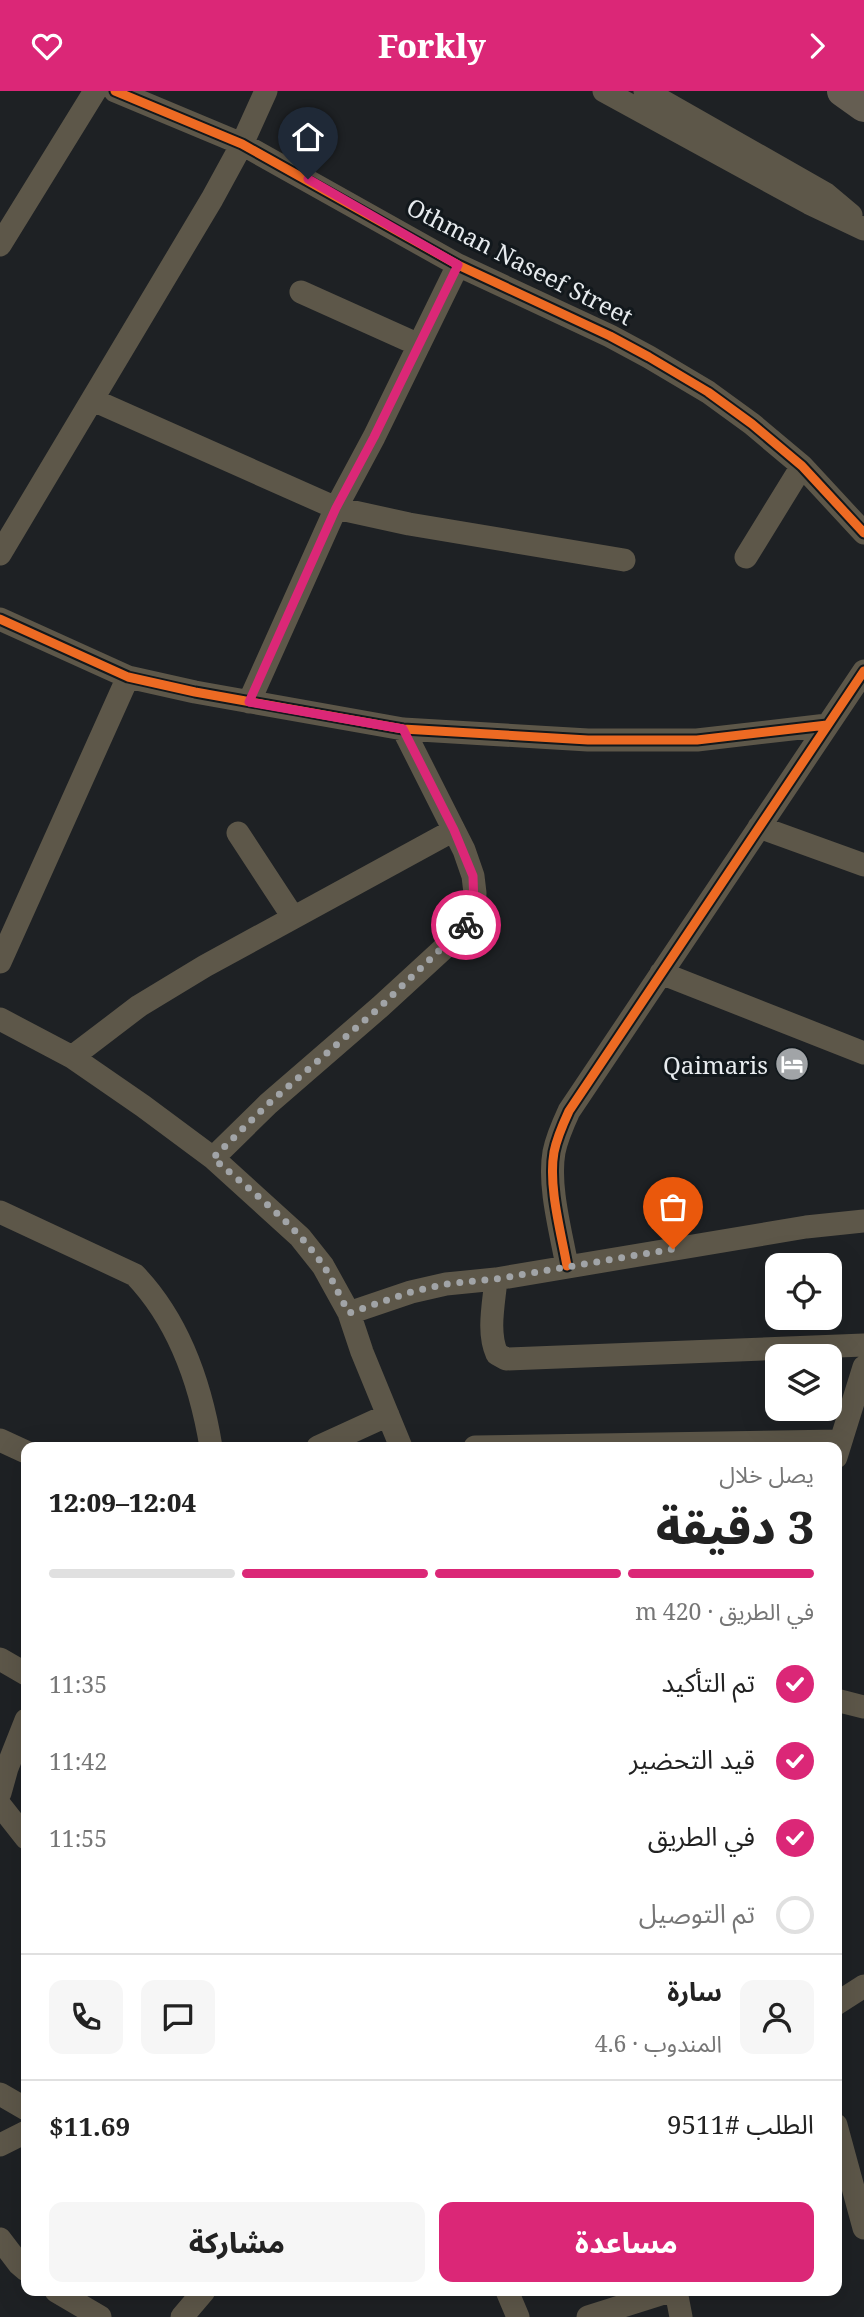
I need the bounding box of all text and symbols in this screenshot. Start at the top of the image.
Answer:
text: Forkly [378,24,486,67]
icon: heart [28,27,66,65]
icon: forward [798,27,836,65]
pin [278,107,338,179]
icon: home [289,118,327,156]
street label: Othman Naseef Street [401,190,639,332]
courier [431,890,501,960]
icon: bike [447,906,485,944]
hotel icon: Qaimaris [773,1045,811,1083]
place label: Qaimaris [663,1048,768,1081]
pin [643,1177,703,1249]
icon: bag [654,1188,692,1226]
map controls [765,1253,842,1421]
button: locate [765,1253,842,1330]
button: layers [765,1344,842,1421]
text: يصل خلال [719,1458,814,1490]
text: 12:04–12:09 [49,1484,196,1520]
text: 3 دقيقة [656,1495,814,1557]
text: في الطريق · 420 m [635,1595,814,1627]
text: تم التأكيد [661,1664,755,1700]
icon: check [776,1665,814,1703]
text: 11:35 [49,1668,107,1700]
text: قيد التحضير [629,1741,755,1777]
icon: check [776,1742,814,1780]
text: 11:42 [49,1745,107,1777]
text: في الطريق [648,1818,755,1854]
icon: check [776,1819,814,1857]
text: 11:55 [49,1822,107,1854]
text: تم التوصيل [639,1895,755,1931]
text: سارة [667,1973,722,2009]
button: phone [49,1980,123,2054]
button: chat [141,1980,215,2054]
button: person [740,1980,814,2054]
text: المندوب · 4.6 [595,2027,722,2059]
text: الطلب #9511 [667,2106,814,2142]
text: $11.69 [49,2108,130,2144]
button: مشاركة [49,2202,425,2282]
button: مساعدة [439,2202,814,2282]

